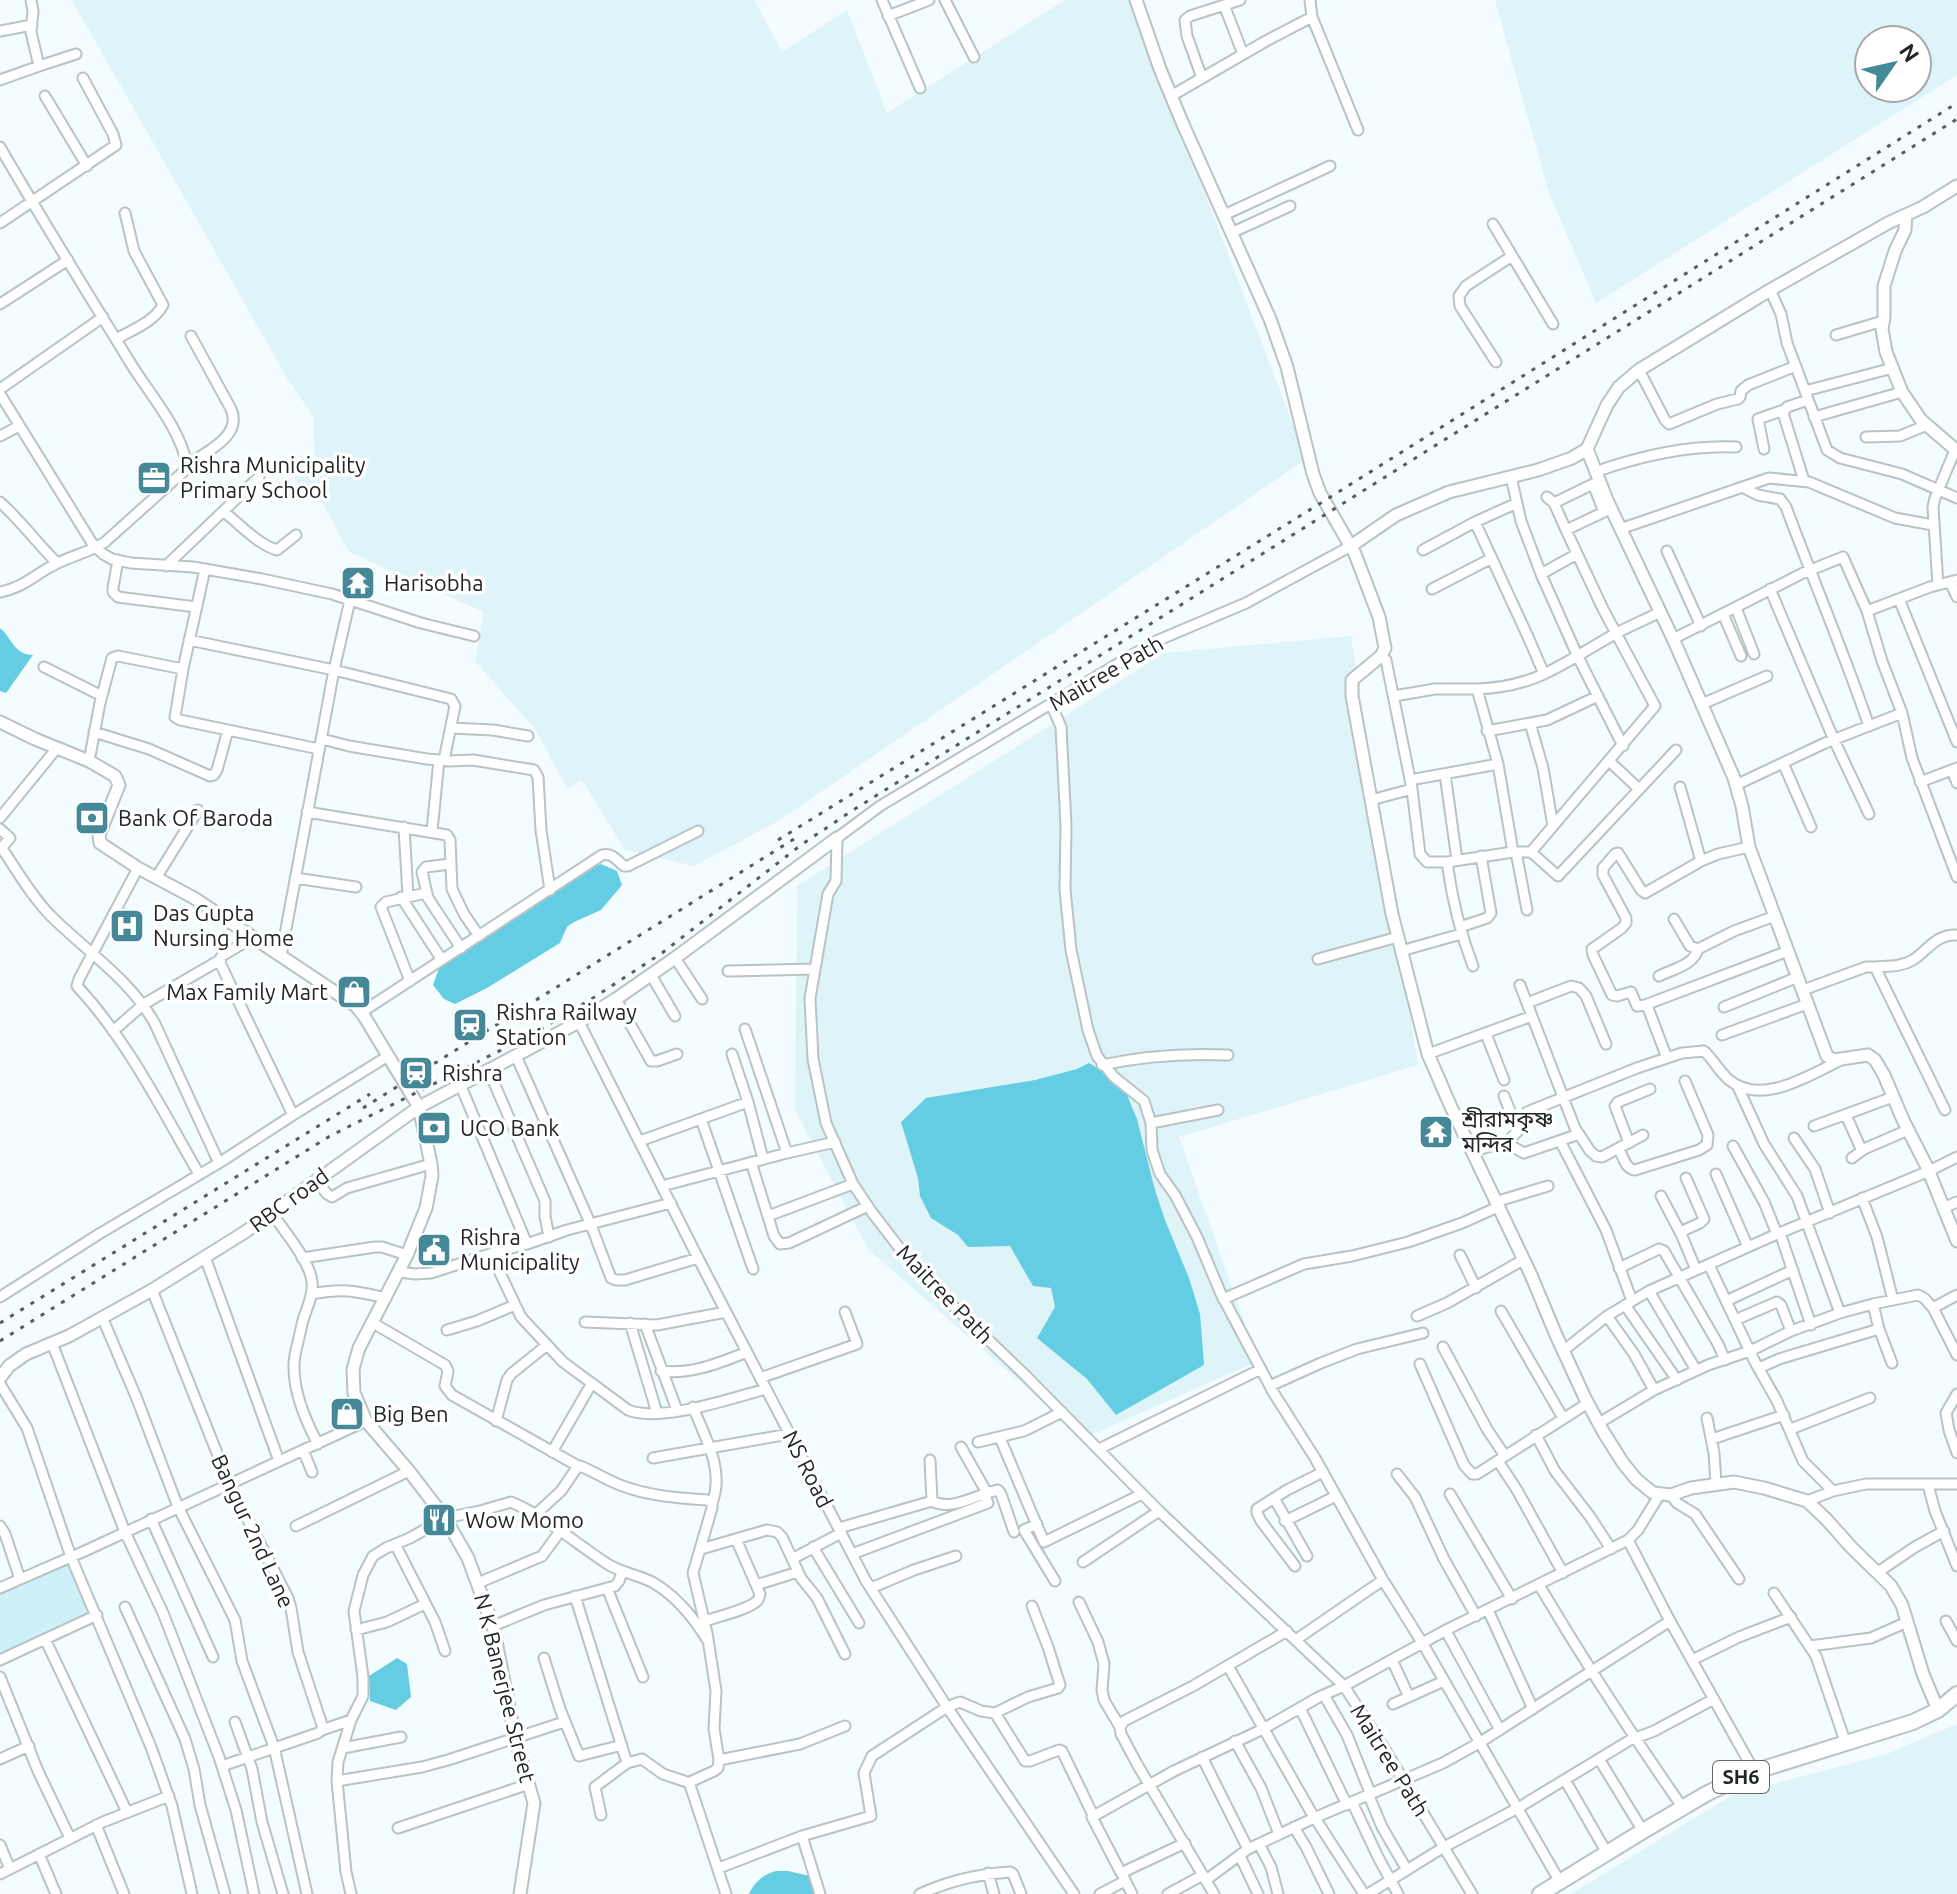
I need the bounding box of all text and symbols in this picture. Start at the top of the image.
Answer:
north arrow [1853,24,1933,104]
text: N [1895,39,1925,66]
place label: Rishra Municipality Primary School [180,452,366,502]
office icon: Rishra Municipality Primary School [135,459,173,497]
temple icon: Harisobha [339,564,377,602]
place label: Harisobha [384,570,483,595]
street label: Maitree Path [1044,630,1167,715]
bank icon: Bank Of Baroda [73,799,111,837]
place label: Bank Of Baroda [118,805,273,830]
place label: Das Gupta Nursing Home [153,900,294,950]
hospital icon: Das Gupta Nursing Home [108,907,146,945]
shop icon: Max Family Mart [335,973,373,1011]
place label: Max Family Mart [166,979,328,1004]
place label: Rishra Railway Station [496,999,637,1049]
station icon: Rishra Railway Station [451,1006,489,1044]
station icon: Rishra [397,1054,435,1092]
place label: Rishra [442,1060,503,1085]
place label: শ্রীরামকৃষ্ণ মন্দির [1461,1106,1553,1156]
bank icon: UCO Bank [415,1109,453,1147]
temple icon: শ্রীরামকৃষ্ণ মন্দির [1417,1113,1455,1151]
place label: UCO Bank [460,1115,559,1140]
street label: RBC road [244,1163,333,1237]
place label: Rishra Municipality [460,1224,580,1274]
public building icon: Rishra Municipality [415,1231,453,1269]
street label: Maitree Path [892,1239,999,1348]
shop icon: Big Ben [328,1395,366,1433]
place label: Big Ben [373,1401,449,1426]
street label: NS Road [778,1426,838,1511]
street label: Bangur 2nd Lane [207,1450,300,1612]
restaurant icon: Wow Momo [420,1501,458,1539]
place label: Wow Momo [465,1507,584,1532]
street label: N K Banerjee Street [470,1591,541,1785]
street label: Maitree Path [1346,1699,1435,1820]
road number: SH6 [1713,1761,1769,1793]

